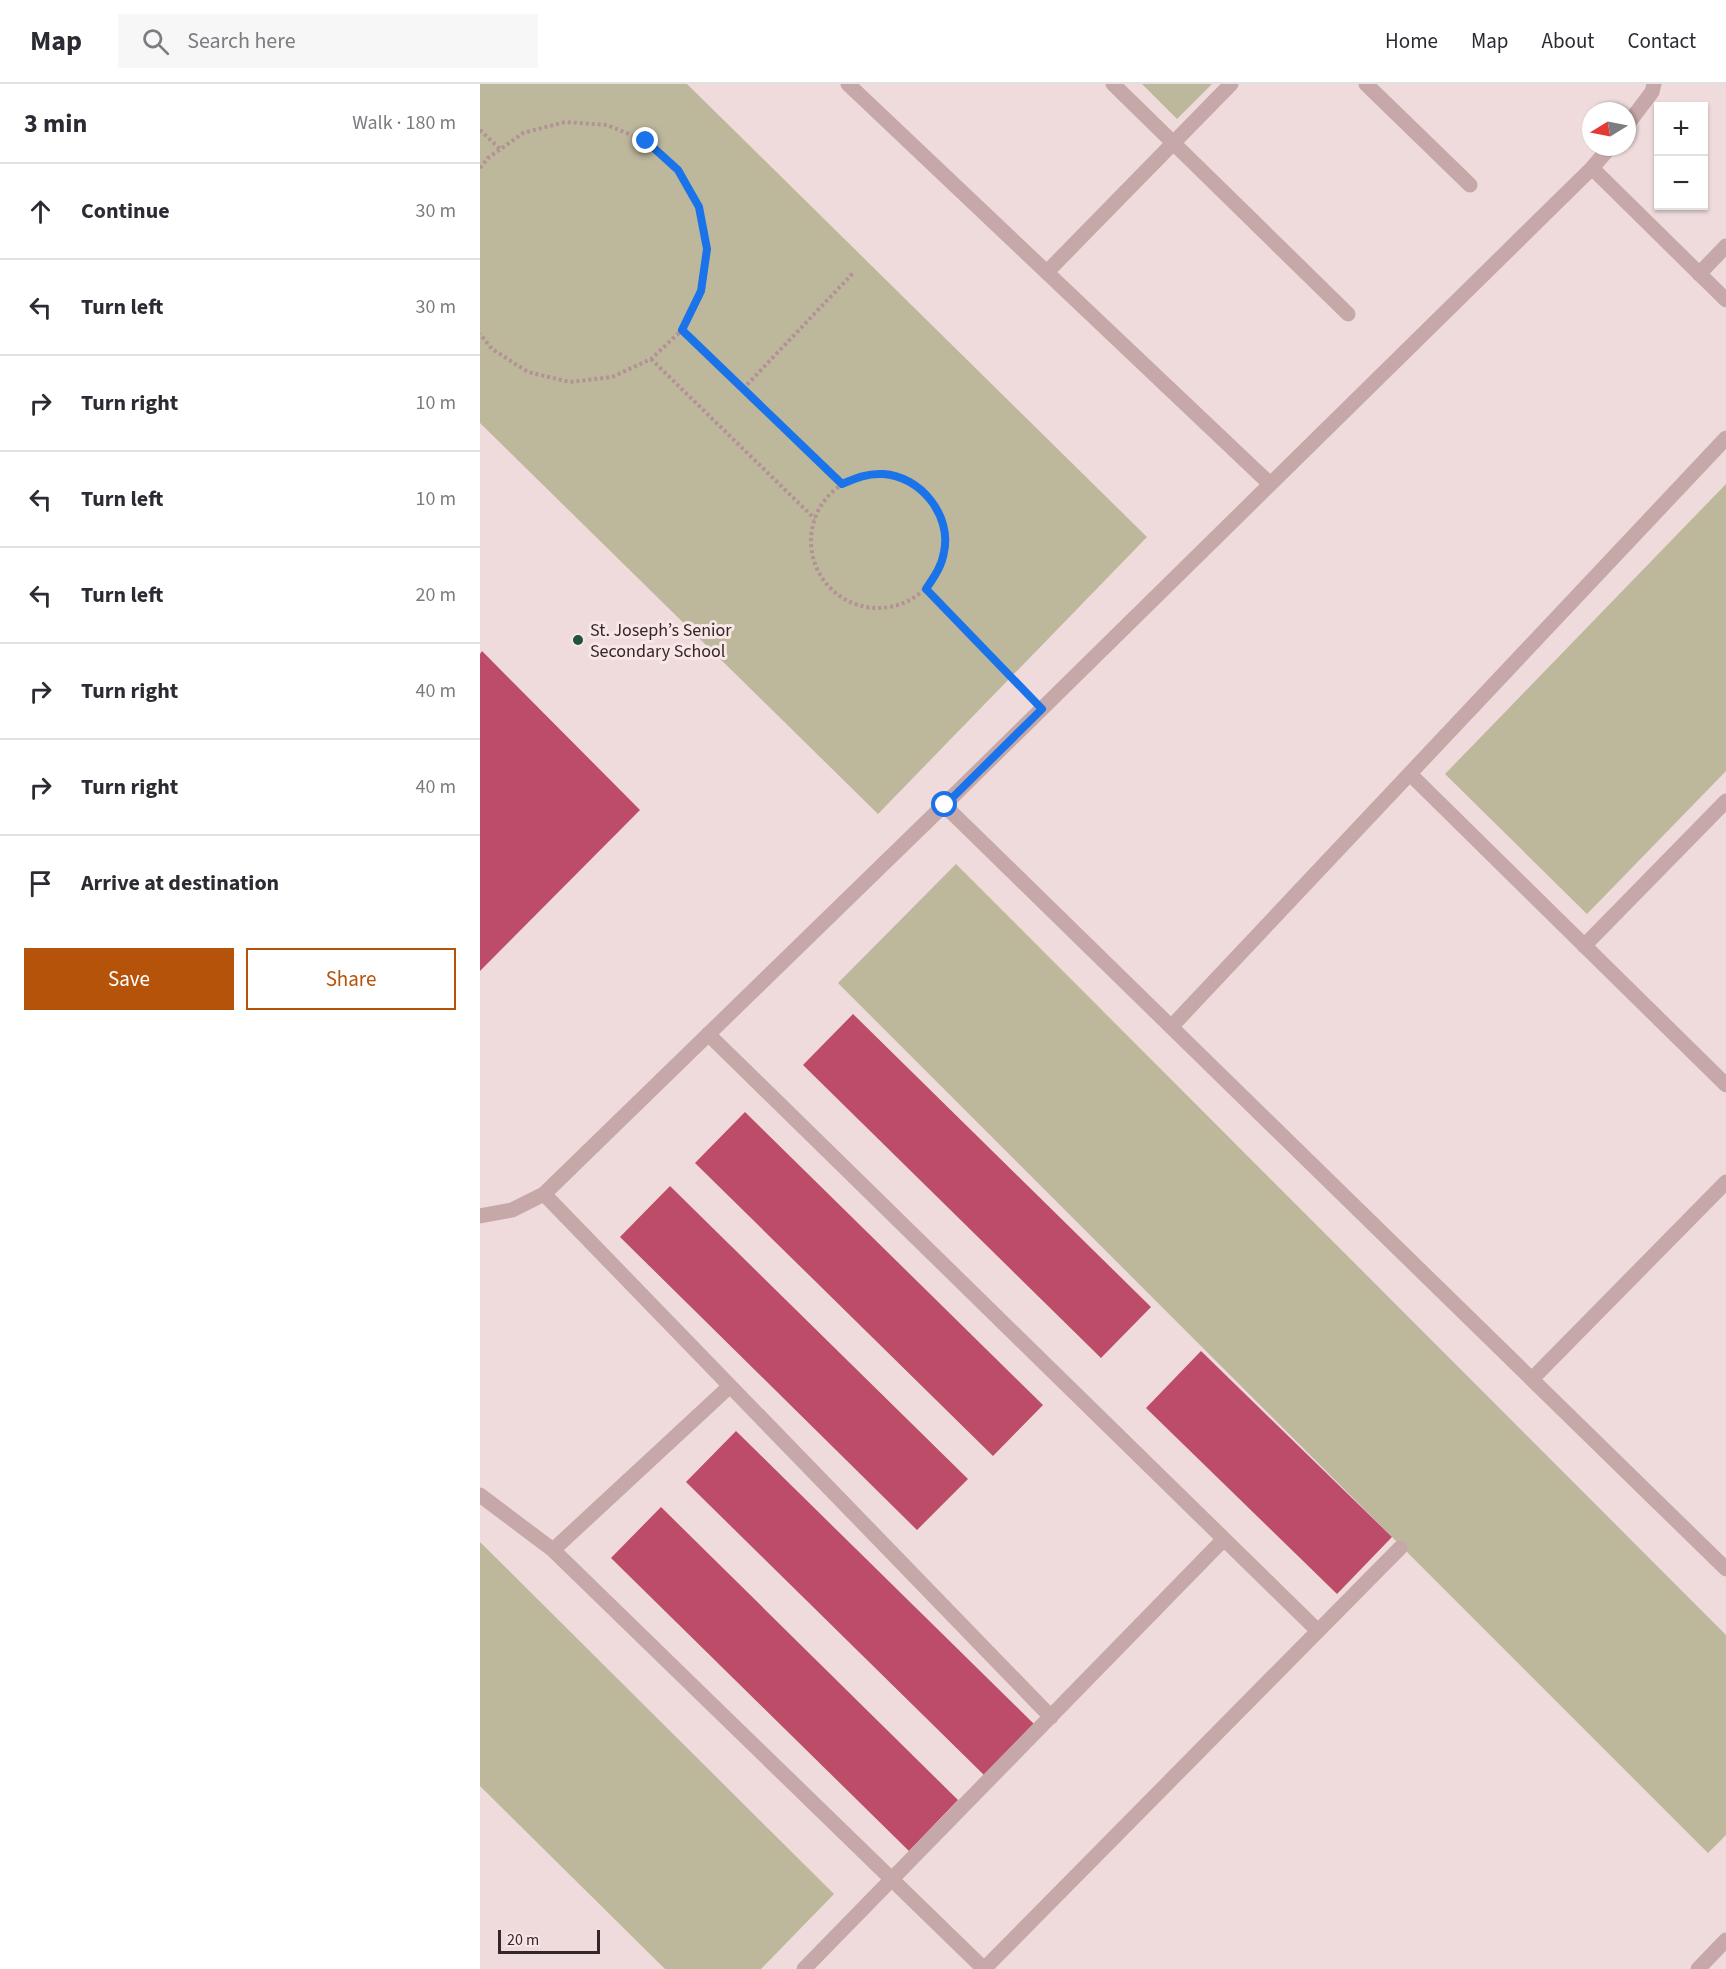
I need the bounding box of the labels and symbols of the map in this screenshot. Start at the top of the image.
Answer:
north arrow [1582,102,1636,156]
route end [632,127,658,153]
place label: St. Joseph’s Senior Secondary School [590,618,732,664]
marker: St. Joseph’s Senior Secondary School [571,633,585,647]
route start [931,791,957,817]
scale bar [498,1927,600,1954]

